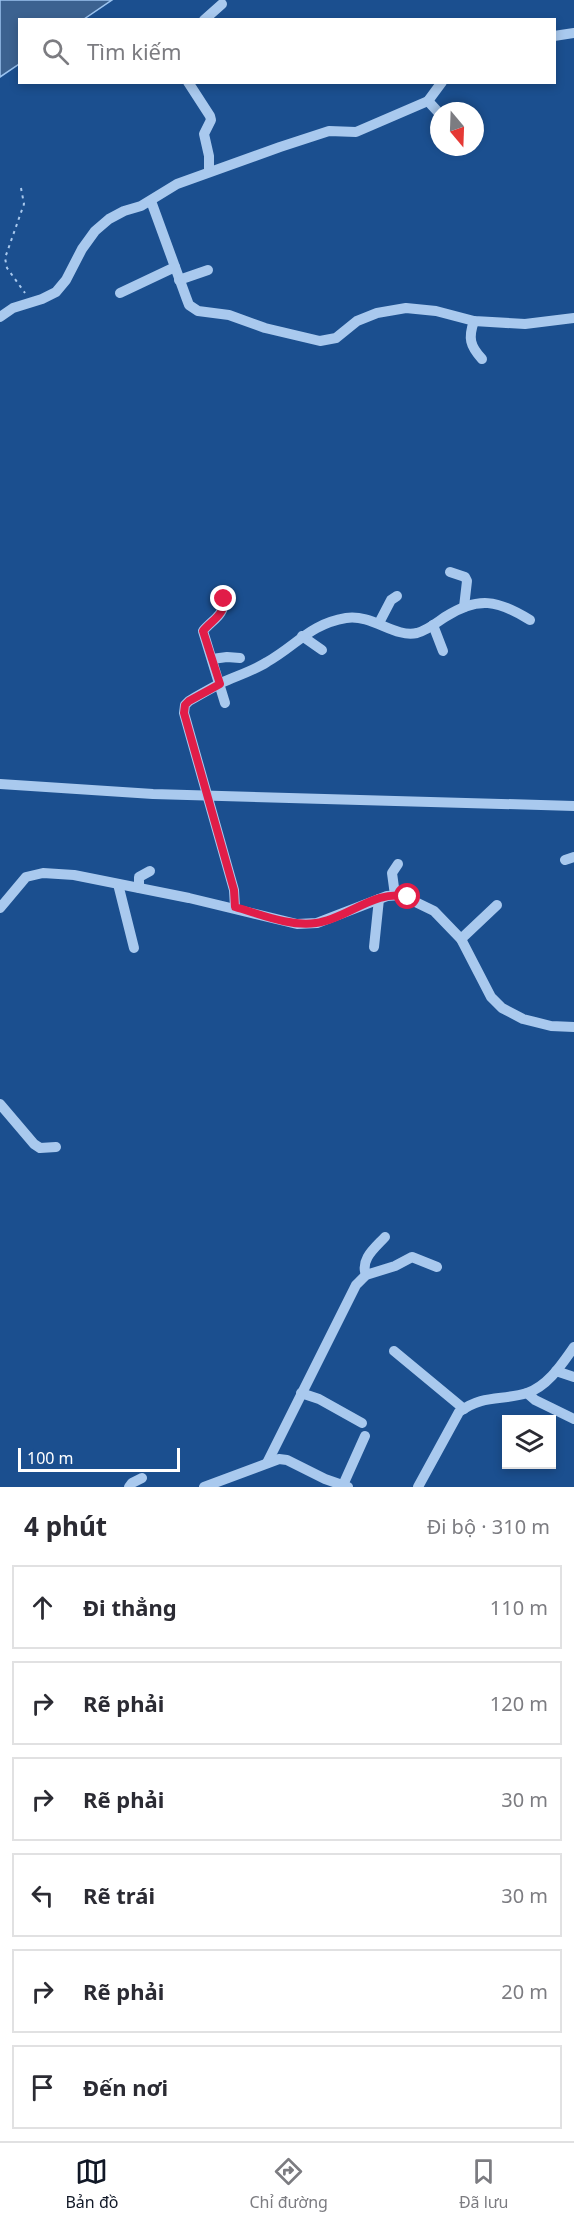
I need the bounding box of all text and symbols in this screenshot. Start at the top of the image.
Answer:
search box [18,18,556,84]
icon: search [39,35,72,68]
text: Tìm kiếm [87,36,182,66]
north arrow [430,102,484,156]
route end [210,585,236,611]
route start [394,883,420,909]
map controls [502,1415,556,1469]
button: layers [502,1415,556,1469]
scale bar [18,1445,180,1472]
text: 100 m [27,1447,74,1469]
text: 4 phút [24,1508,107,1544]
text: Đi bộ · 310 m [427,1513,550,1540]
icon: ahead [26,1591,59,1624]
text: Đi thẳng [83,1592,177,1622]
text: 110 m [490,1594,548,1621]
icon: right [26,1687,59,1720]
text: Rẽ phải [83,1688,164,1718]
text: 120 m [490,1690,548,1717]
icon: right [26,1783,59,1816]
text: Rẽ phải [83,1784,164,1814]
text: 30 m [501,1786,548,1813]
icon: left [26,1879,59,1912]
text: Rẽ trái [83,1880,155,1910]
text: 30 m [501,1882,548,1909]
icon: right [26,1975,59,2008]
text: Rẽ phải [83,1976,164,2006]
text: 20 m [501,1978,548,2005]
icon: arrive [26,2071,59,2104]
text: Đến nơi [83,2072,168,2102]
tab: Bản đồ [65,2155,118,2213]
tab: Chỉ đường [249,2155,328,2213]
tab: Đã lưu [459,2155,509,2213]

